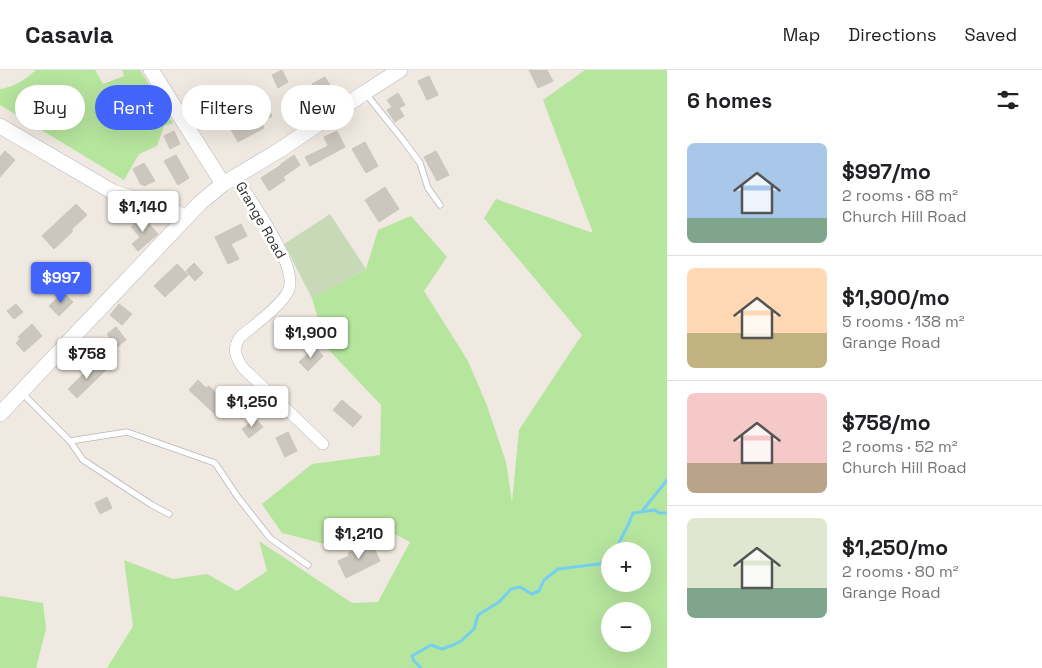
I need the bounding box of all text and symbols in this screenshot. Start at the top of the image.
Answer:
text: Casavia [25,19,113,50]
text: Map [783,23,820,46]
text: Directions [848,23,937,46]
text: Saved [965,23,1017,46]
chip: Buy [15,85,85,130]
chip: Rent [95,85,172,130]
chip: Filters [182,85,271,130]
chip: New [281,85,354,130]
icon: filters [994,86,1022,114]
text: 6 homes [687,87,772,114]
text: $997/mo [842,158,931,185]
icon: home [727,163,787,223]
street label: Grange Road [232,178,290,262]
text: 2 rooms · 68 m² [842,185,958,206]
pin: $1,140 [102,190,184,233]
text: $1,140 [119,196,167,217]
text: Church Hill Road [842,206,967,227]
pin: $997 [31,262,91,304]
text: $997 [42,267,80,288]
text: $1,900/mo [842,284,949,311]
icon: home [727,288,787,348]
text: 5 rooms · 138 m² [842,311,965,332]
pin: $1,900 [270,316,352,359]
text: $1,900 [285,322,337,343]
text: Grange Road [842,332,940,353]
pin: $758 [57,338,117,380]
text: $758 [68,343,106,364]
pin: $1,250 [211,386,293,428]
text: $1,250 [226,391,278,412]
text: $758/mo [842,409,931,436]
icon: home [727,413,787,473]
text: 2 rooms · 52 m² [842,436,958,457]
text: Church Hill Road [842,457,967,478]
pin: $1,210 [318,518,400,560]
text: $1,210 [335,523,383,544]
text: $1,250/mo [842,534,948,561]
icon: home [727,538,787,598]
map controls [601,542,651,652]
button: + [601,542,651,592]
text: 2 rooms · 80 m² [842,561,959,582]
text: Grange Road [842,582,940,603]
button: − [601,602,651,652]

